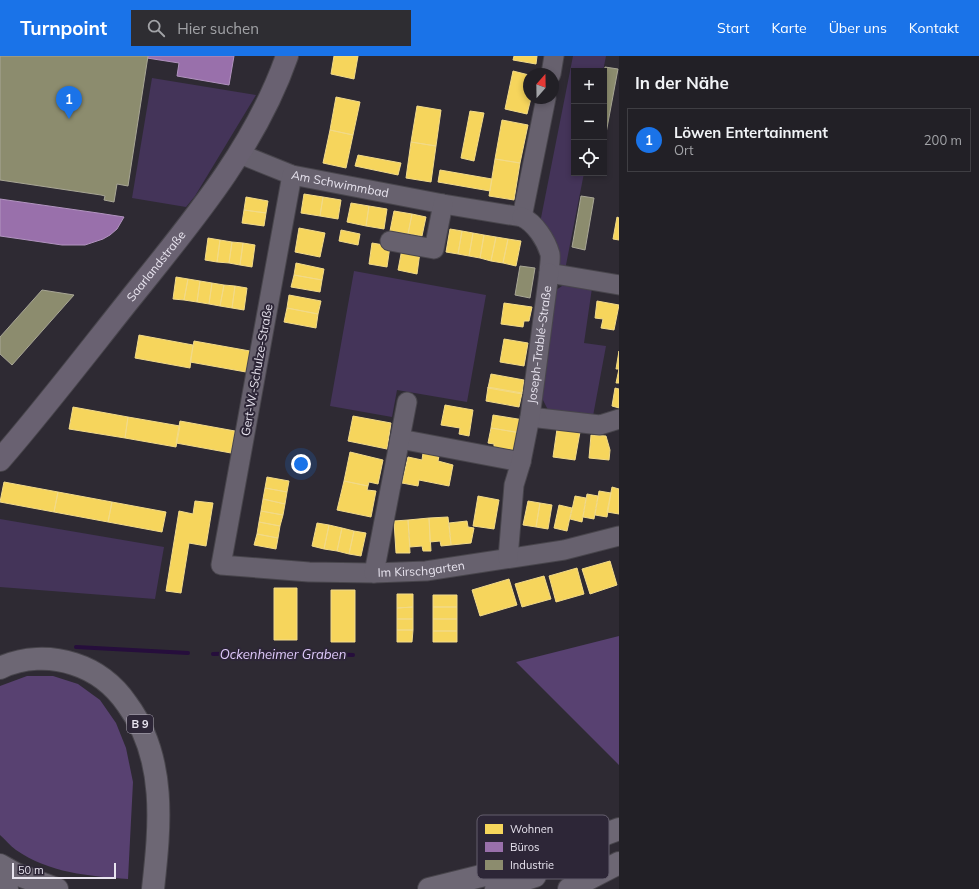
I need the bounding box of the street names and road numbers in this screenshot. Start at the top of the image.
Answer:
street label: Am Schwimmbad [290,167,390,200]
street label: Saarlandstraße [123,227,189,304]
street label: Joseph-Trablé-Straße [524,285,554,405]
street label: Gert-W.-Schulze-Straße [238,303,275,437]
street label: Im Kirschgarten [377,557,466,580]
road number: B 9 [127,715,153,733]

